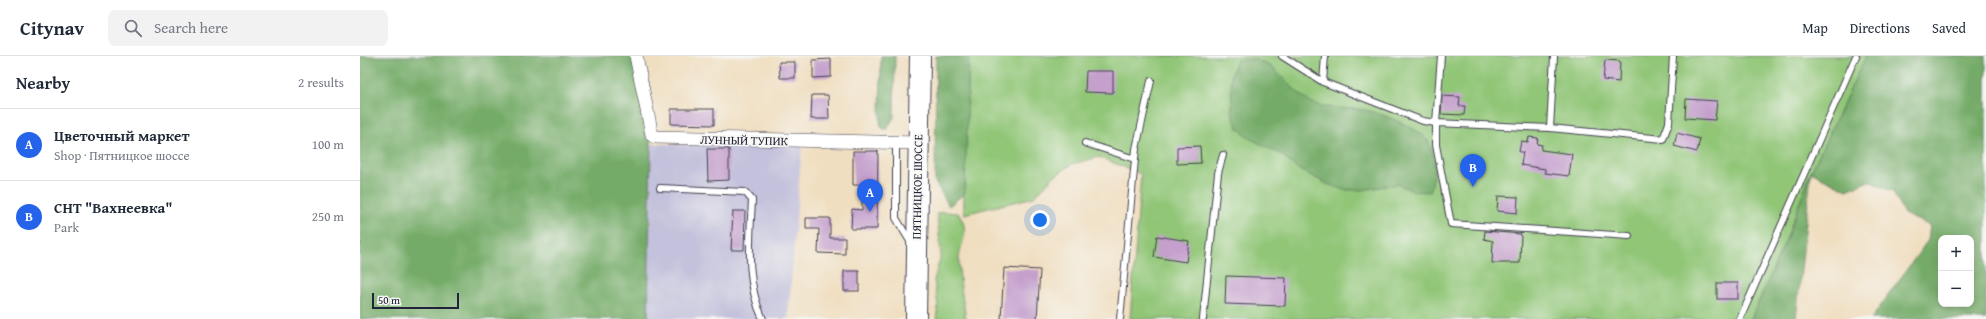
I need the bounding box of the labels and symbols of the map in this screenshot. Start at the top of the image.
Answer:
street label: ЛУННЫЙ ТУПИК [700,131,789,149]
street label: ПЯТНИЦКОЕ ШОССЕ [908,134,926,240]
pin: B [1460,154,1486,187]
pin: A [857,179,883,212]
your location [1030,210,1050,230]
scale bar [372,291,459,310]

